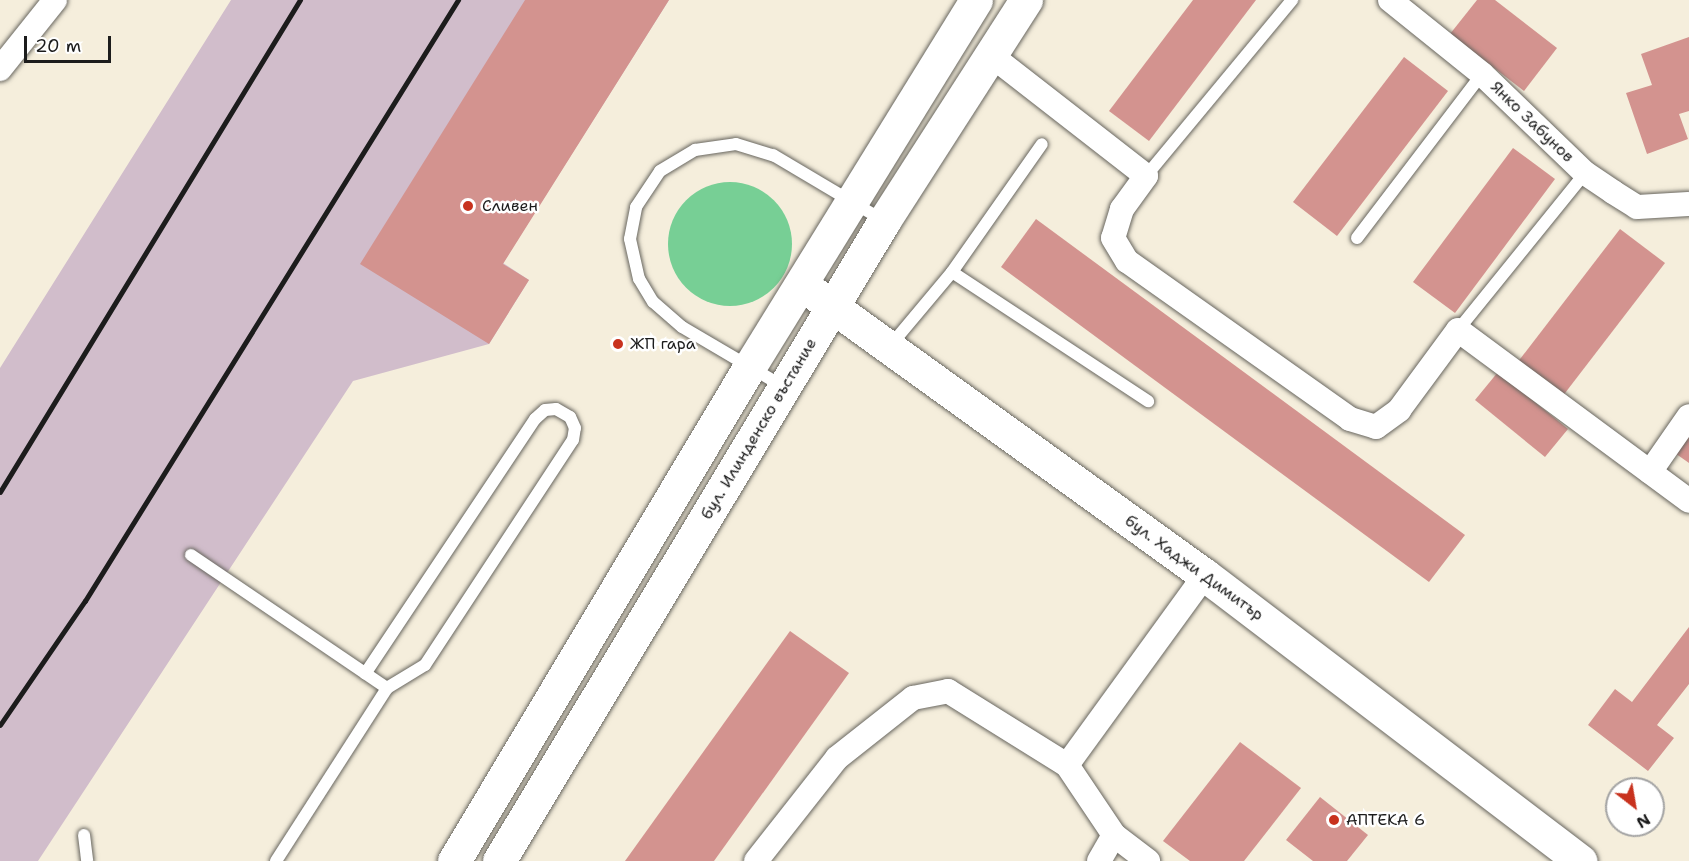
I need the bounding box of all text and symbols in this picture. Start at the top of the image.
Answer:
scale bar [27,24,114,62]
text: 20 m [35,34,81,58]
street label: Янко Забунов [1486,78,1578,166]
place label: Сливен [482,196,538,216]
marker: Сливен [459,197,477,215]
place label: ЖП гара [630,334,696,354]
street label: бул. Илинденско въстание [697,335,821,523]
marker: ЖП гара [611,337,625,351]
street label: бул. Хаджи Димитър [1121,511,1267,625]
north arrow [1605,777,1665,837]
text: N [1633,809,1654,833]
place label: АПТЕКА 6 [1346,810,1425,830]
marker: АПТЕКА 6 [1327,813,1341,827]

